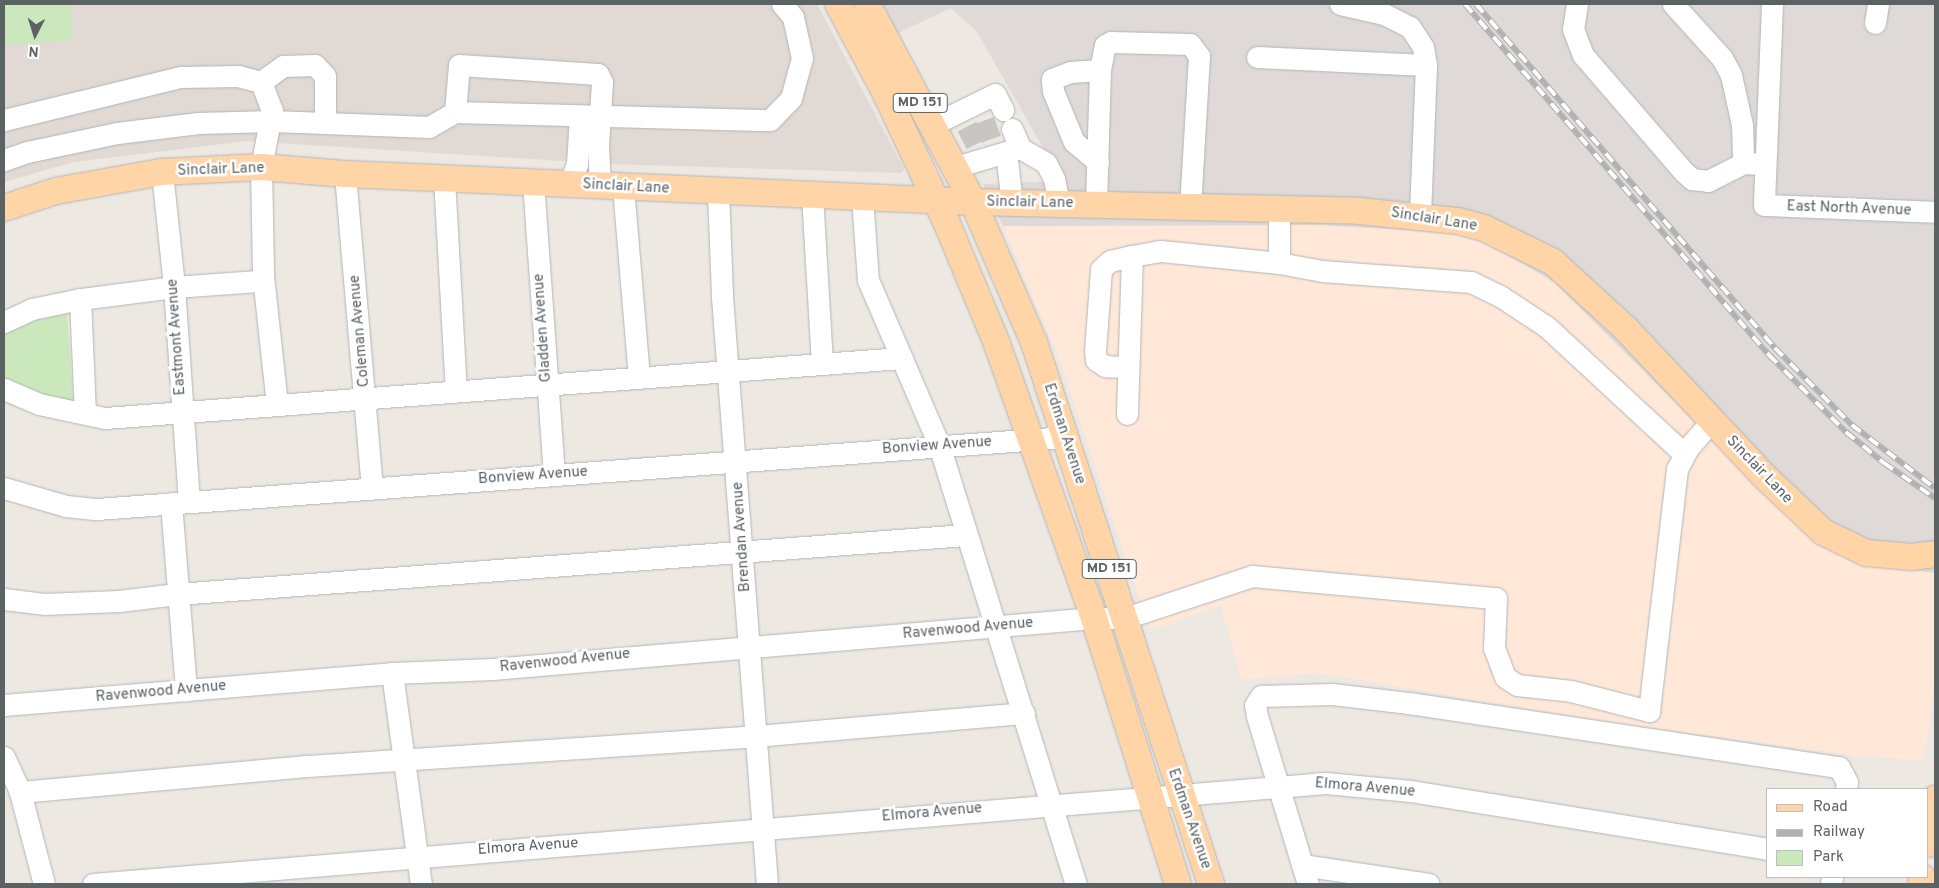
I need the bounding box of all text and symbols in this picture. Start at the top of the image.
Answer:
north arrow [10,10,60,60]
text: N [28,42,39,59]
road number: MD 151 [892,92,948,115]
street label: Sinclair Lane [177,159,265,181]
street label: Sinclair Lane [582,176,670,198]
street label: Sinclair Lane [986,193,1074,213]
street label: East North Avenue [1786,198,1912,220]
street label: Sinclair Lane [1390,204,1478,236]
street label: Gladden Avenue [530,273,556,383]
street label: Coleman Avenue [346,274,374,388]
street label: Eastmont Avenue [164,278,190,396]
street label: Erdman Avenue [1039,381,1089,487]
street label: Sinclair Lane [1722,432,1796,508]
street label: Bonview Avenue [881,433,993,459]
street label: Bonview Avenue [477,463,589,489]
street label: Brendan Avenue [729,481,755,593]
road number: MD 151 [1082,558,1136,580]
street label: Ravenwood Avenue [902,614,1034,644]
street label: Ravenwood Avenue [499,645,631,677]
street label: Ravenwood Avenue [95,677,227,707]
street label: Erdman Avenue [1163,766,1215,872]
street label: Elmora Avenue [1314,775,1416,801]
legend [1766,788,1929,878]
text: Road [1813,798,1848,817]
street label: Elmora Avenue [881,800,983,826]
text: Railway [1813,823,1865,842]
street label: Elmora Avenue [477,834,579,860]
text: Park [1813,848,1844,867]

